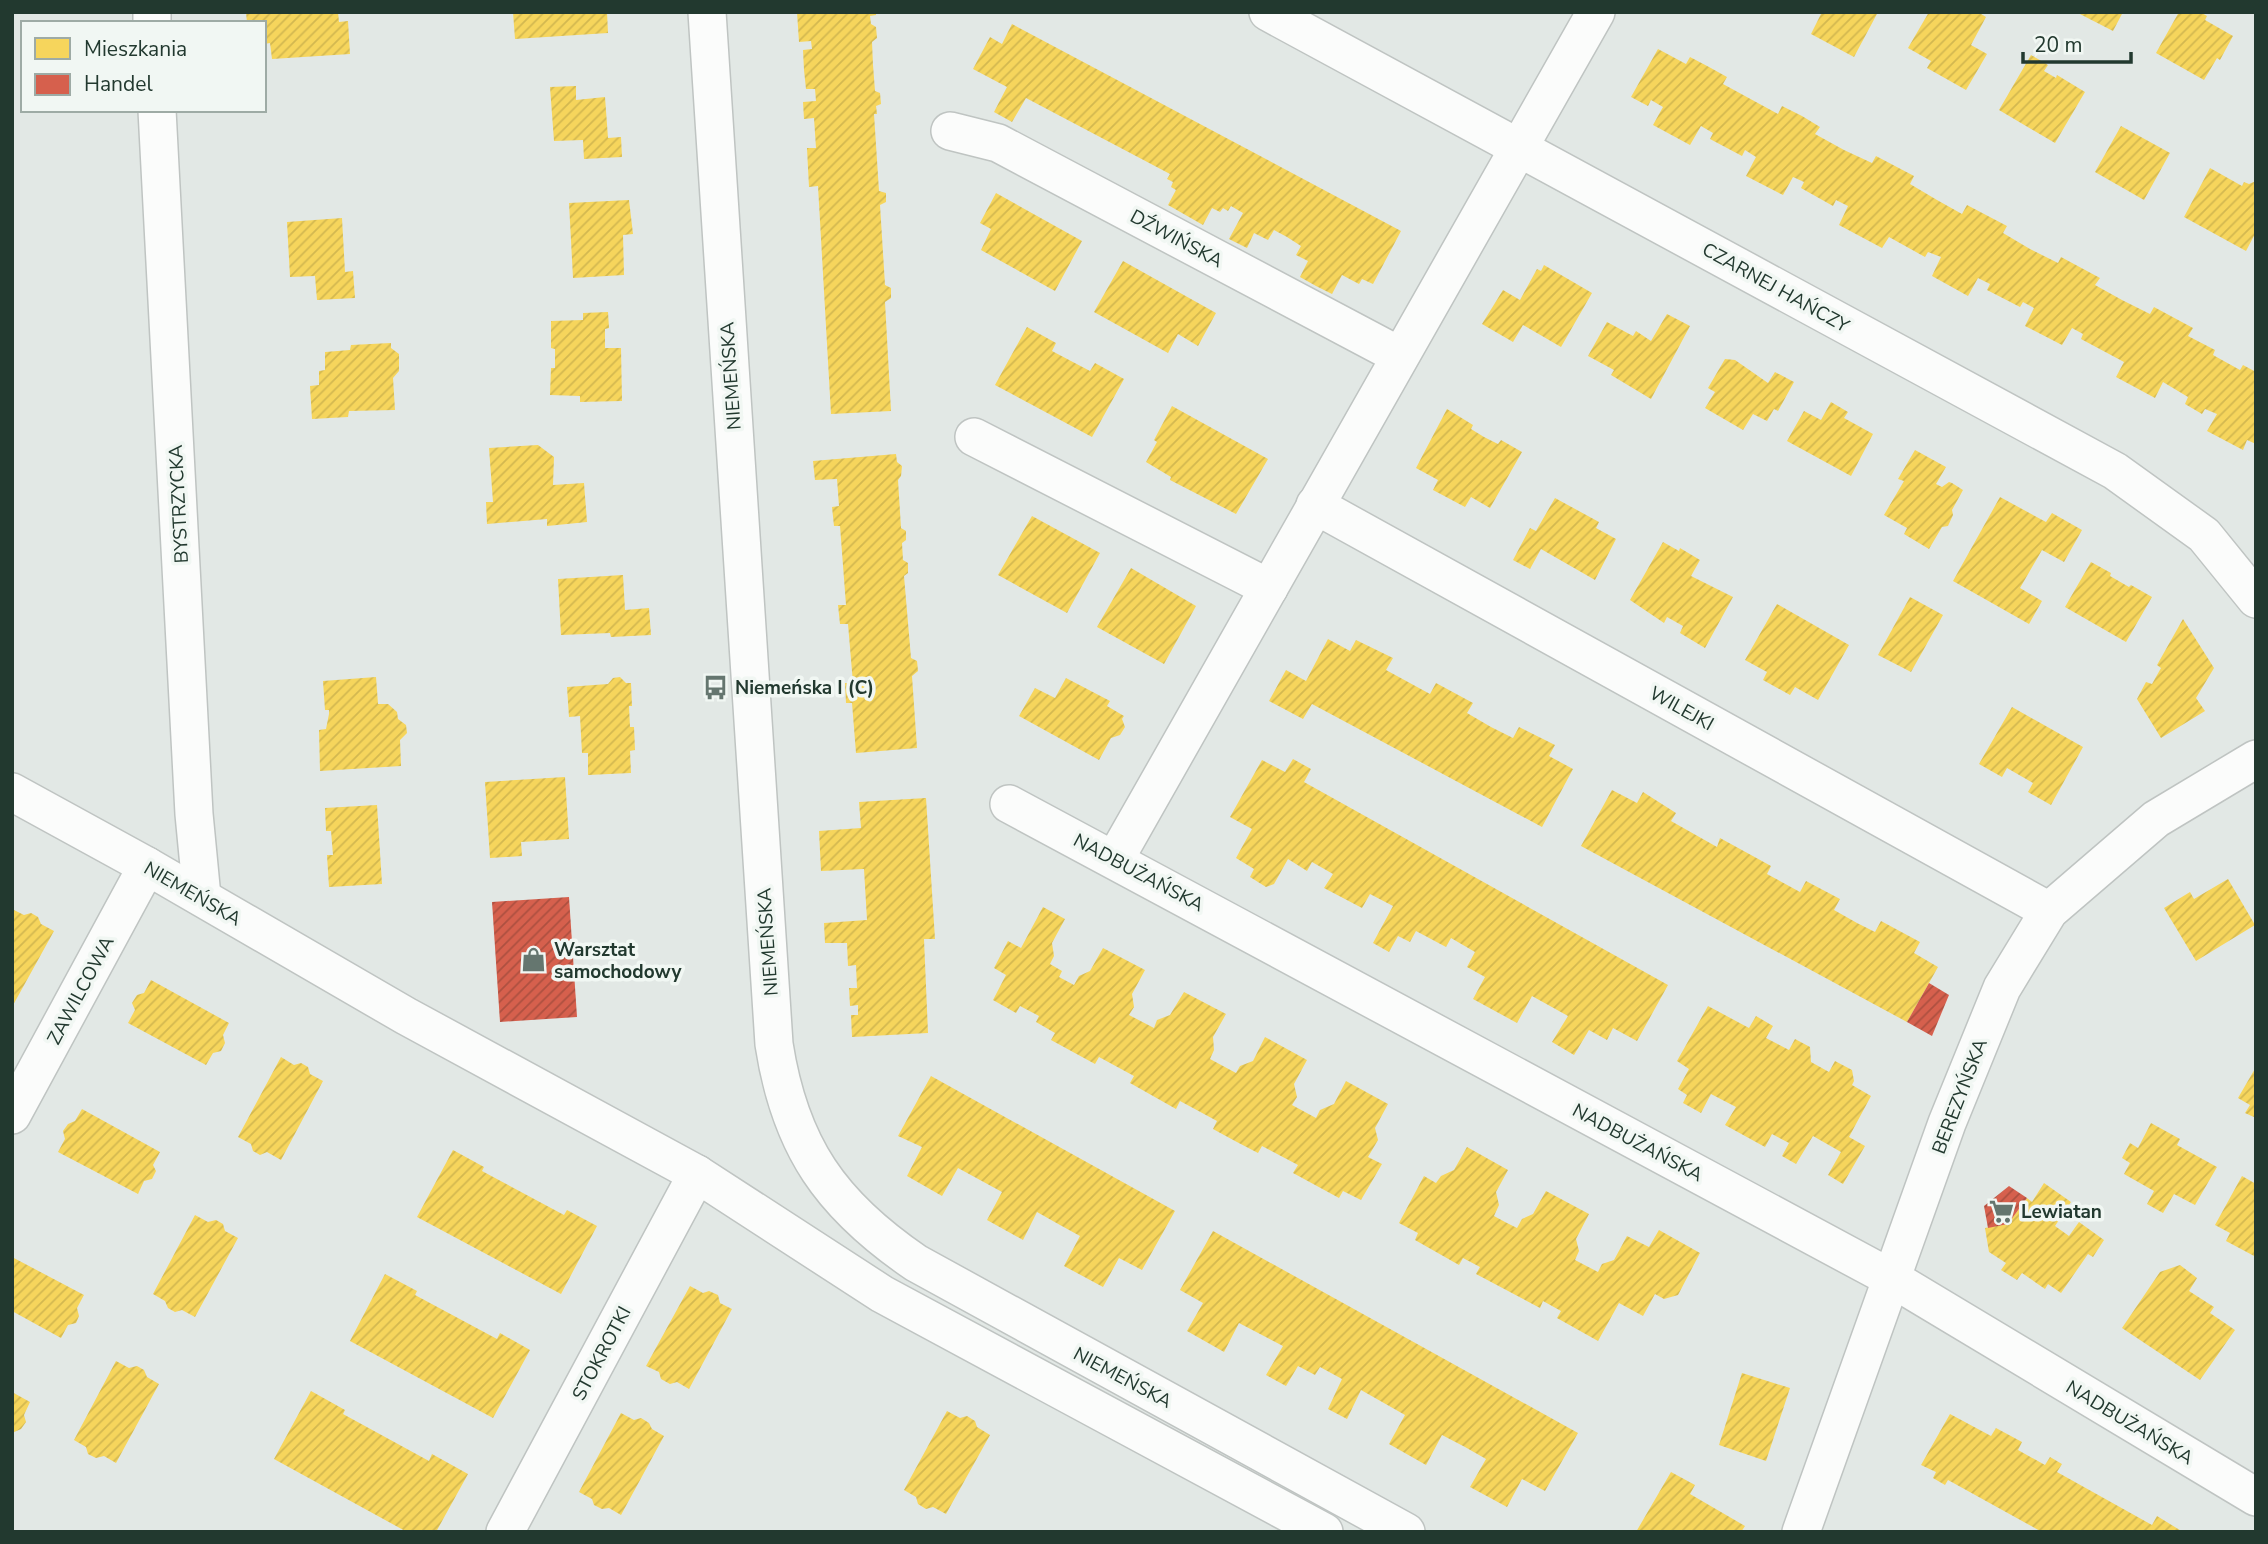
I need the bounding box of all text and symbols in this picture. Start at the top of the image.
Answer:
legend [21,21,266,112]
scale bar [2023,21,2132,65]
text: 20 m [2034,31,2083,59]
text: Mieszkania [84,35,187,63]
text: Handel [84,70,153,98]
street label: DŹWIŃSKA [1126,204,1228,274]
street label: CZARNEJ HAŃCZY [1697,237,1854,339]
street label: NIEMEŃSKA [714,321,748,431]
street label: BYSTRZYCKA [163,444,195,564]
bus stop icon: Niemeńska I (C) [701,673,729,701]
place label: Niemeńska I (C) [735,675,874,701]
street label: WILEJKI [1645,681,1718,737]
street label: NADBUŻAŃSKA [1069,827,1209,918]
street label: NIEMEŃSKA [139,856,246,932]
street label: NIEMEŃSKA [751,887,785,997]
street label: ZAWILCOWA [41,931,121,1049]
place label: Warsztat samochodowy [554,937,682,985]
shop icon: Warsztat samochodowy [520,946,548,974]
street label: BEREZYŃSKA [1926,1035,1994,1158]
street label: NADBUŻAŃSKA [1568,1097,1708,1188]
supermarket icon: Lewiatan [1987,1197,2015,1225]
place label: Lewiatan [2021,1199,2102,1225]
street label: STOKROTKI [566,1302,638,1405]
street label: NIEMEŃSKA [1069,1341,1177,1415]
street label: NADBUŻAŃSKA [2061,1375,2198,1471]

